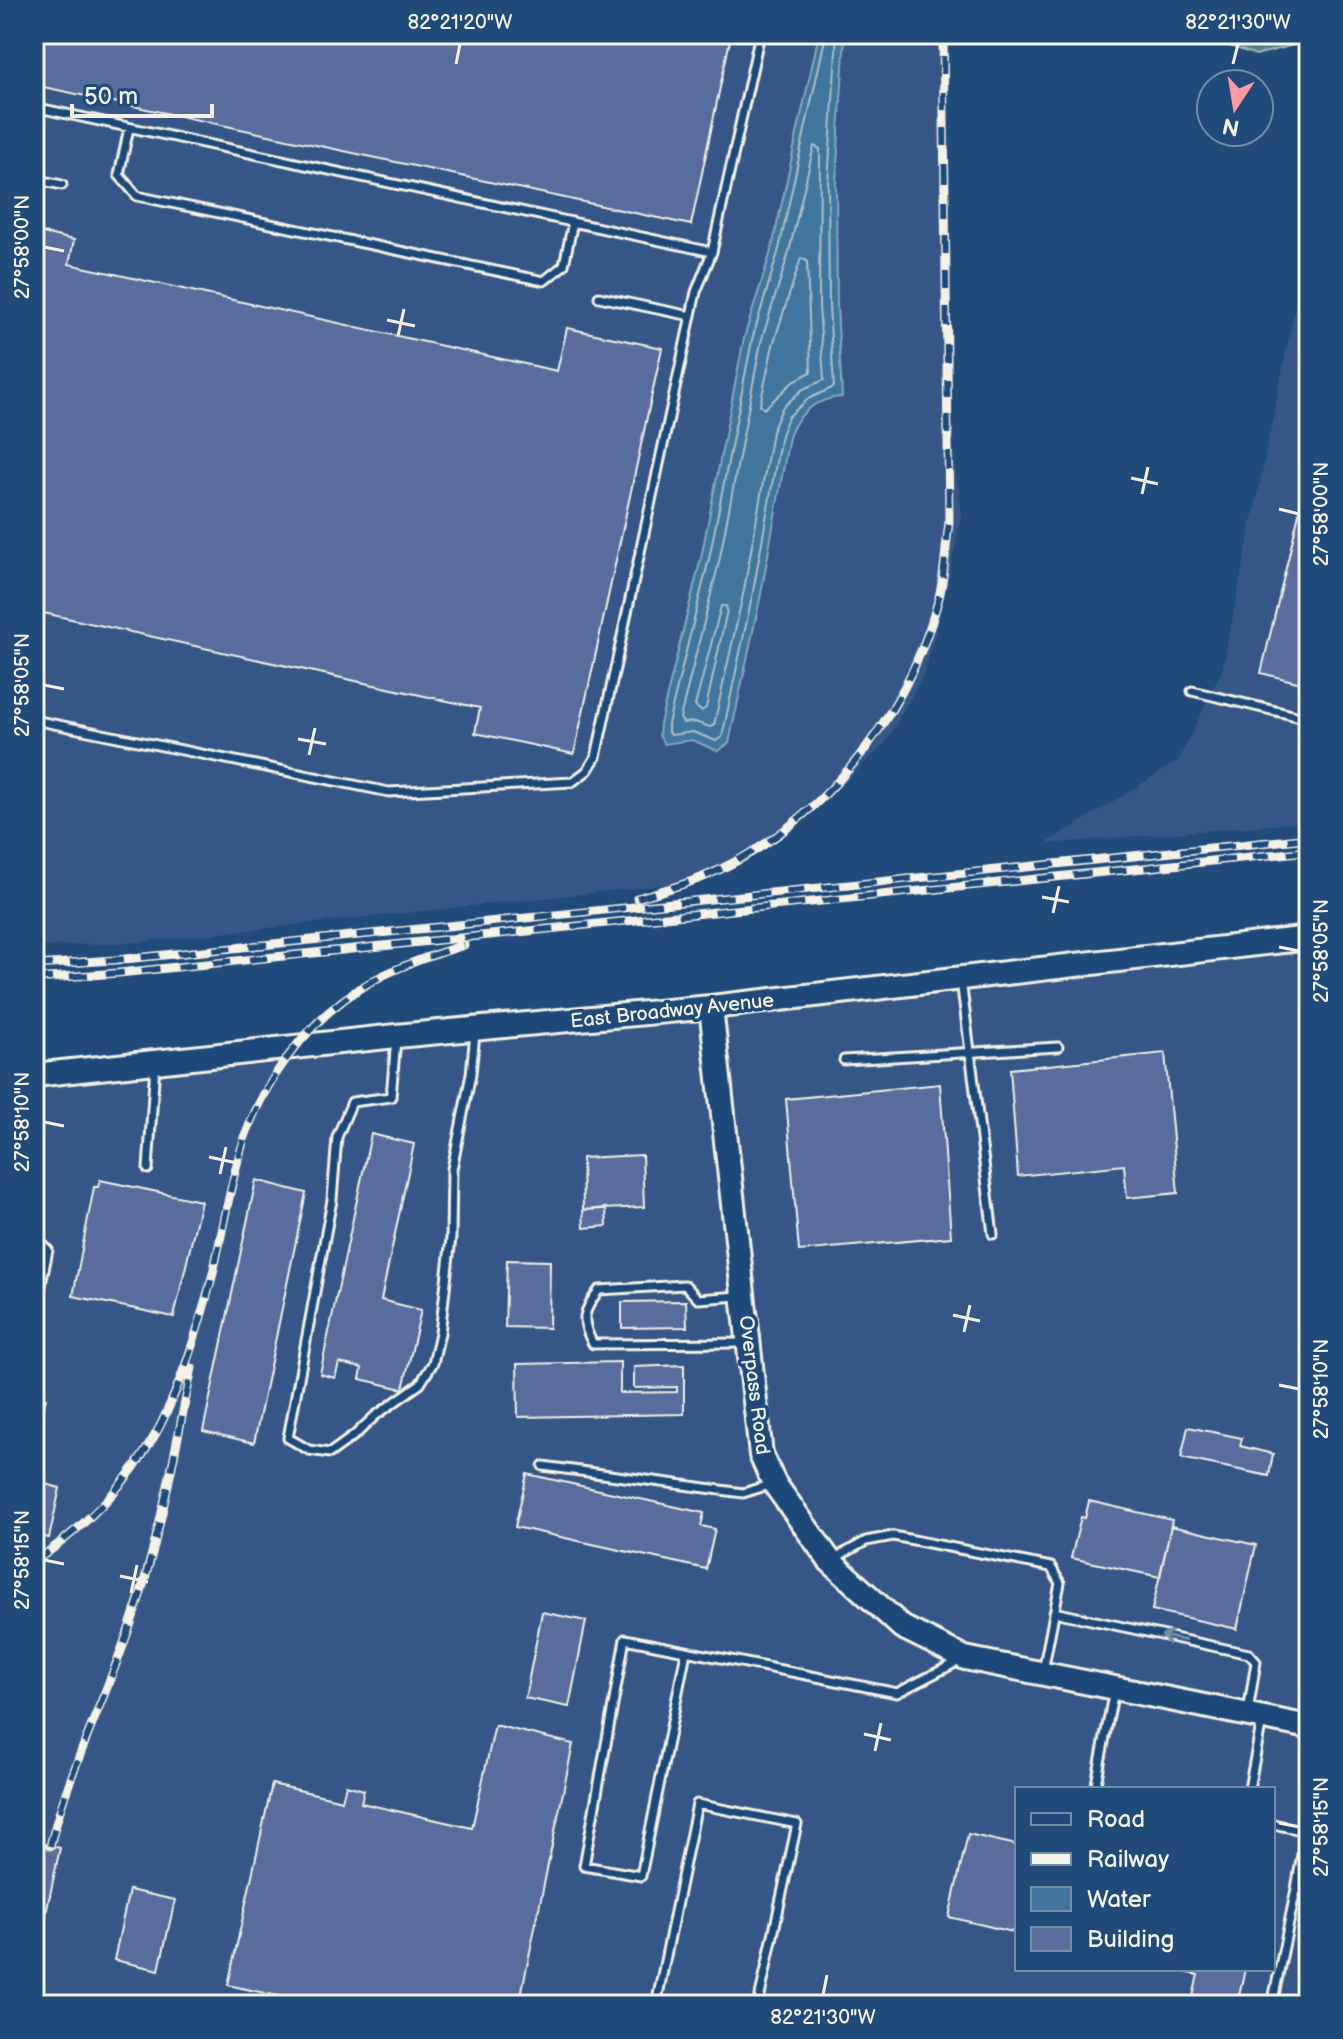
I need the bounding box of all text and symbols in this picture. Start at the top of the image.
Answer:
text: 82°21'20"W [408,11,513,35]
text: 82°21'30"W [1185,11,1291,35]
scale bar [72,68,212,118]
north arrow [1195,68,1275,148]
text: 50 m [84,82,138,111]
text: N [1220,111,1242,141]
text: 27°58'00"N [11,195,35,299]
text: 27°58'00"N [1310,462,1334,566]
text: 27°58'05"N [11,633,35,737]
text: 27°58'05"N [1310,899,1334,1003]
street label: East Broadway Avenue [569,988,775,1034]
text: 27°58'10"N [11,1072,35,1172]
street label: Overpass Road [734,1314,774,1456]
text: 27°58'10"N [1310,1339,1334,1439]
text: 27°58'15"N [11,1510,35,1610]
one-way arrow [1161,1629,1187,1644]
text: 27°58'15"N [1310,1777,1334,1877]
legend [1015,1787,1275,1971]
text: Road [1087,1805,1145,1834]
text: Railway [1087,1845,1169,1874]
text: Water [1087,1885,1151,1914]
text: Building [1087,1925,1174,1954]
text: 82°21'30"W [770,2006,876,2030]

